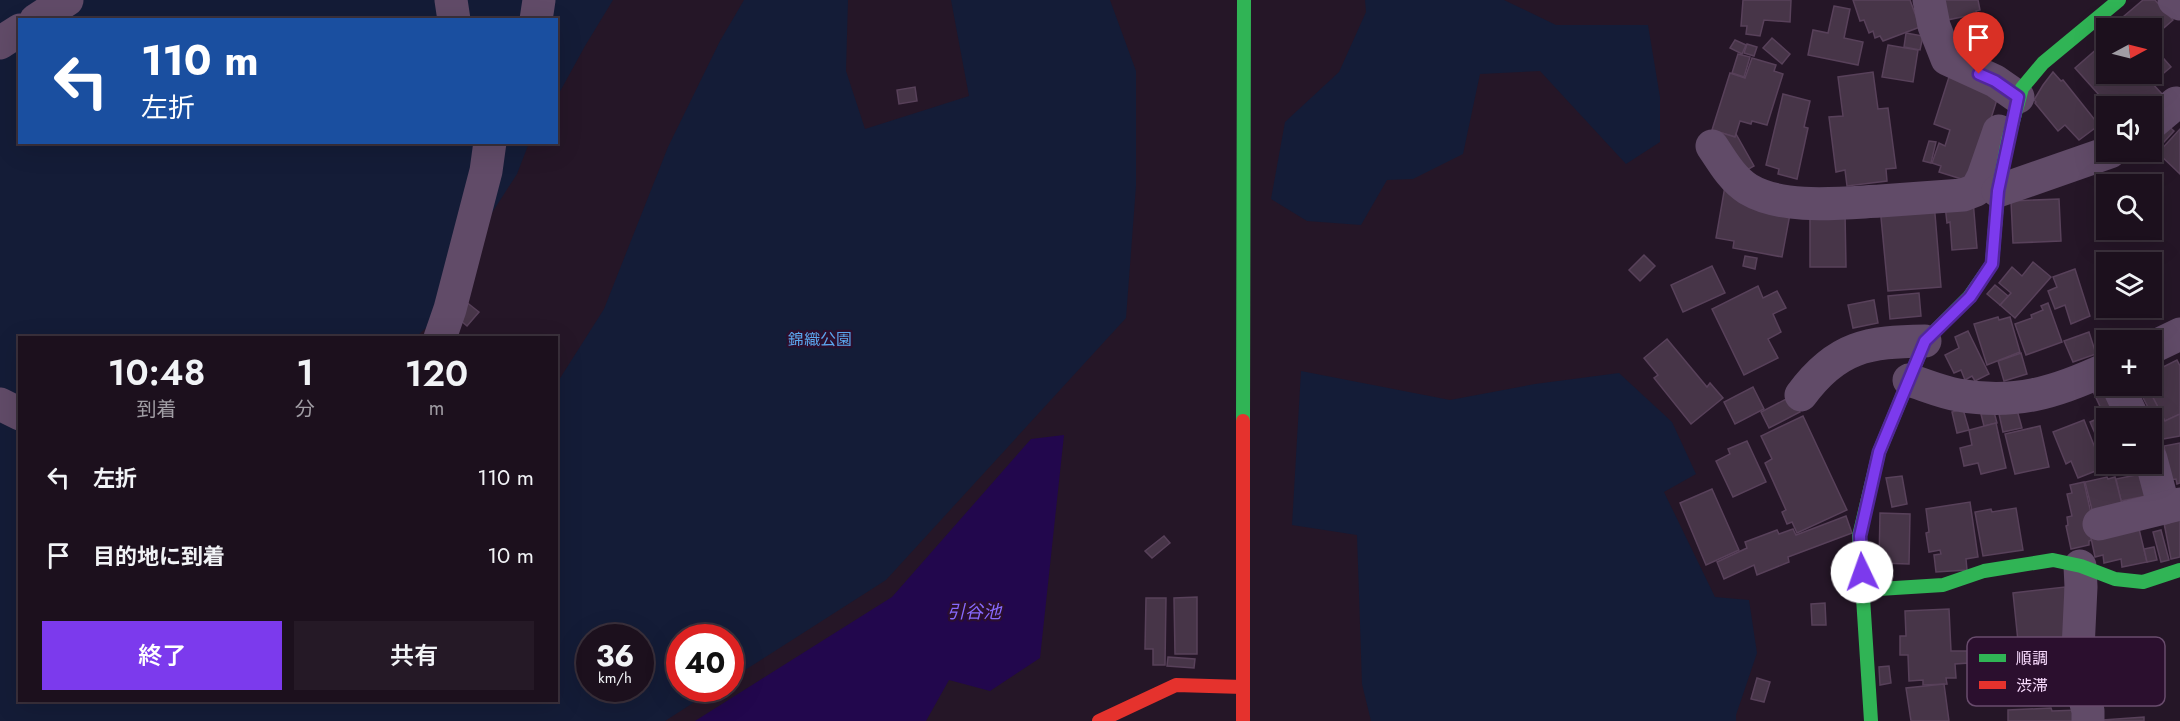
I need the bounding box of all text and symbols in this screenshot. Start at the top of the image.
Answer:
pin [1953,12,2004,74]
north arrow [2096,18,2162,84]
map controls [2096,18,2162,474]
icon: arrive [1962,21,1995,54]
text: 110 m [141,30,259,91]
icon: left [42,42,120,120]
text: 左折 [141,88,195,127]
button: sound [2096,96,2162,162]
button: search [2096,174,2162,240]
button: layers [2096,252,2162,318]
park label: 錦織公園 [788,328,852,351]
button: + [2096,330,2162,396]
text: 10:48 [108,346,205,398]
text: 1 [296,346,314,398]
text: 120 [405,347,468,399]
text: m [429,394,444,423]
text: 到着 [137,395,177,424]
text: 分 [295,395,315,424]
button: − [2096,408,2162,474]
icon: left [42,461,75,494]
text: 110 m [477,461,534,493]
text: 左折 [93,462,137,494]
icon: arrive [42,539,75,572]
text: 10 m [487,539,534,571]
text: 目的地に到着 [93,540,225,572]
position arrow [1830,540,1894,604]
water label: 引谷池 [947,599,1003,625]
button: 終了 [42,621,282,690]
button: 共有 [294,621,534,690]
speed limit sign: 40 [666,624,744,702]
text: 36 [596,634,634,677]
legend [1967,637,2165,706]
text: 順調 [2016,647,2048,670]
text: km/h [598,667,632,689]
text: 渋滞 [2016,674,2048,697]

